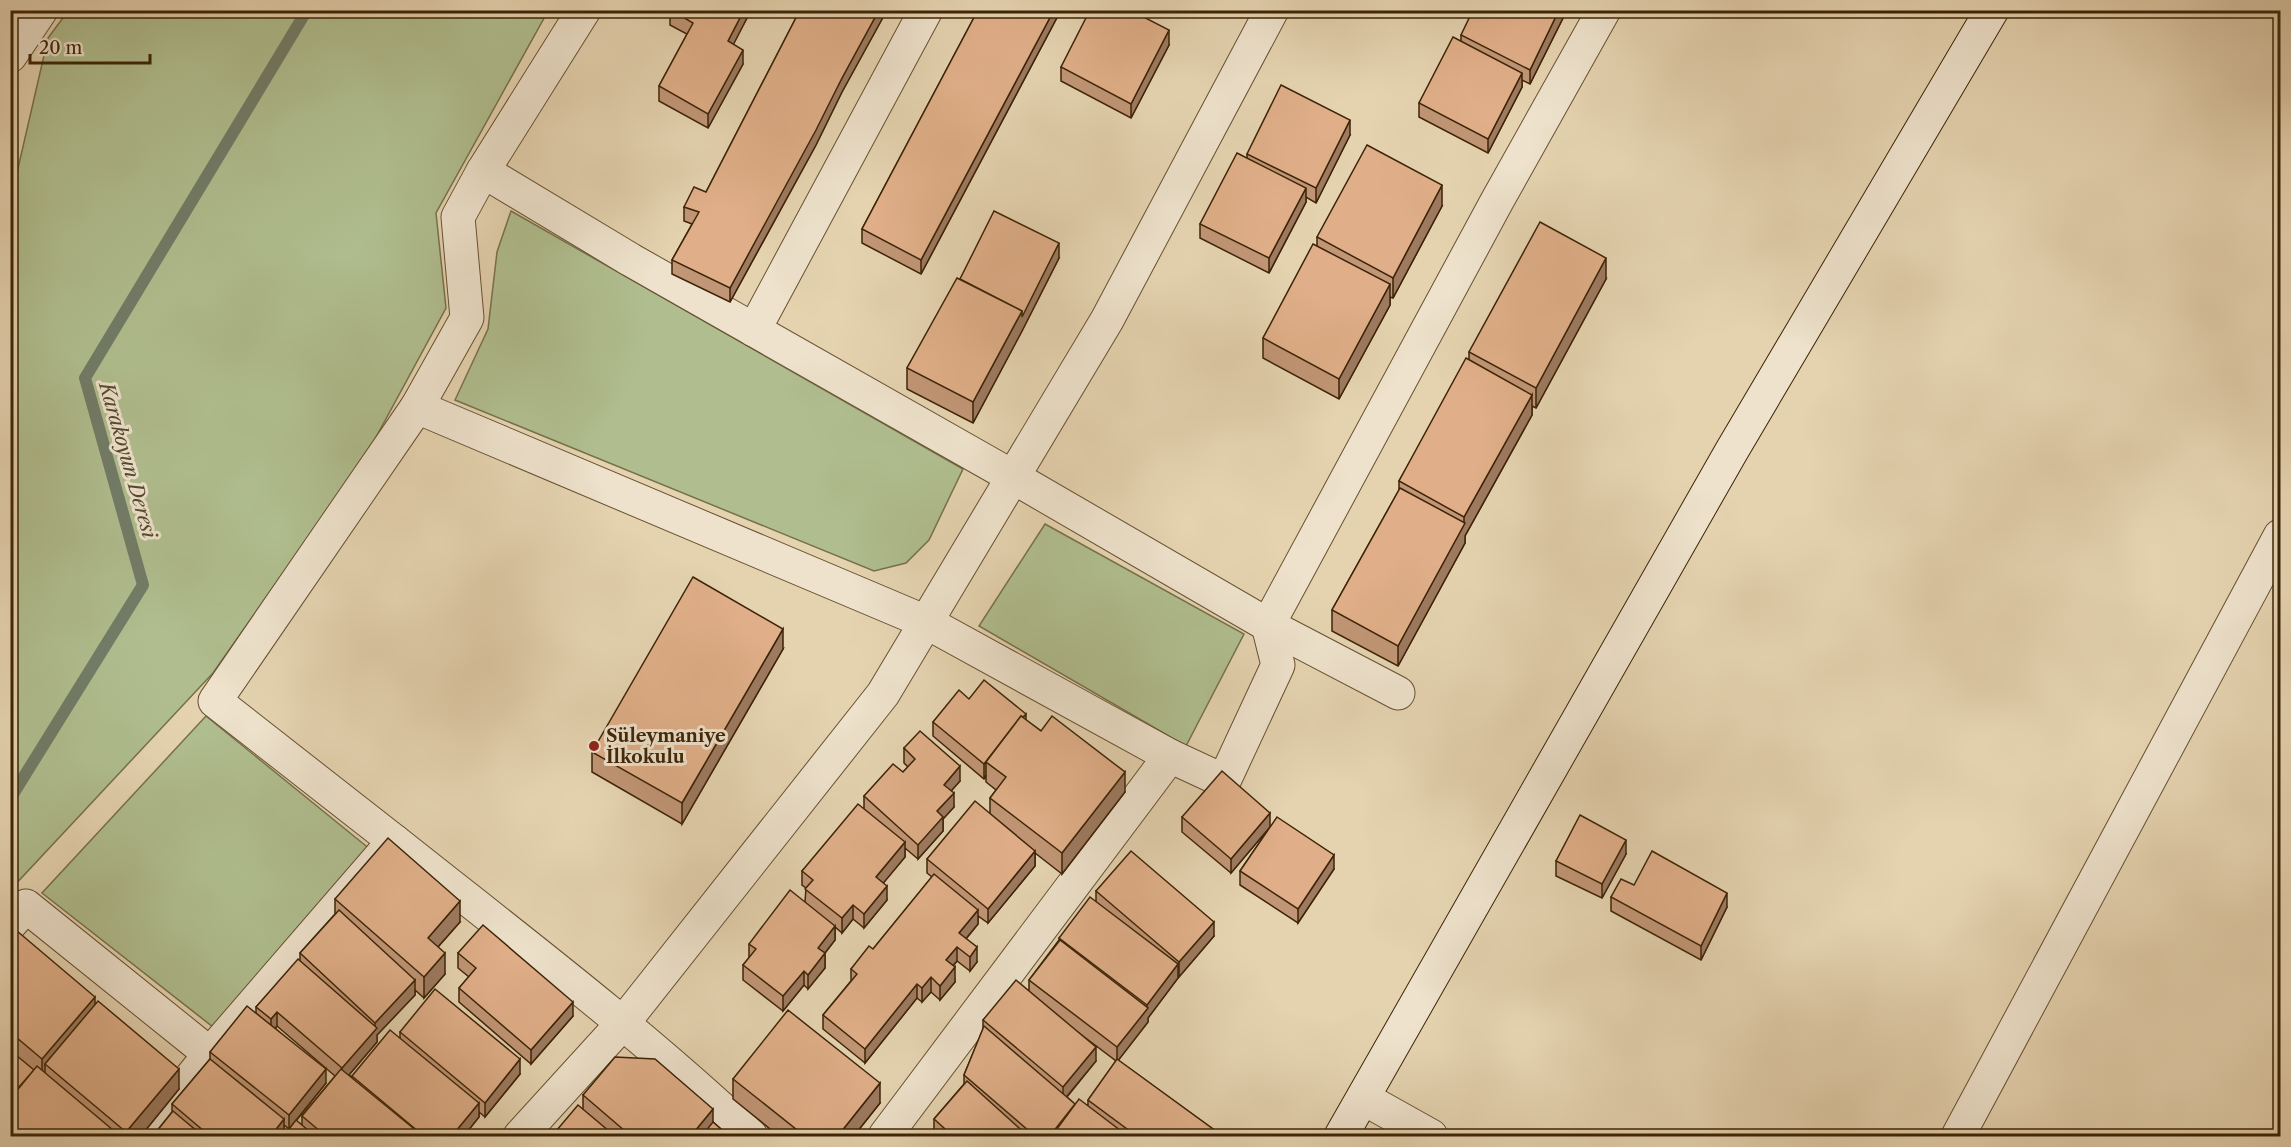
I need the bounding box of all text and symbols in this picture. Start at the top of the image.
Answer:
scale bar [30,27,150,65]
text: 20 m [39,37,83,59]
water label: Karakoyun Deresi [94,377,162,543]
place label: Süleymaniye İlkokulu [606,725,726,768]
marker: Süleymaniye İlkokulu [587,739,601,753]

